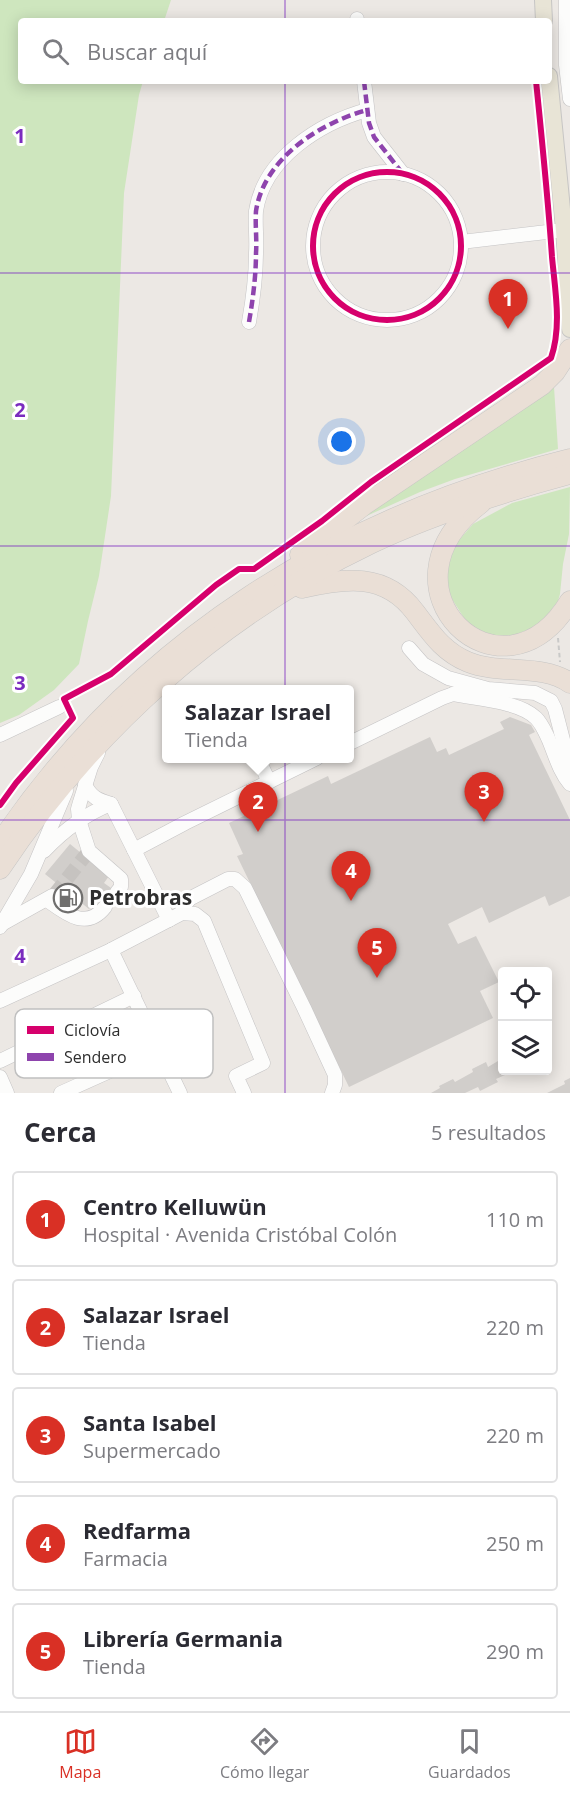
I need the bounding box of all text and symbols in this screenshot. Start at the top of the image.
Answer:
search box [18,18,552,84]
icon: search [39,35,72,68]
text: Buscar aquí [87,36,207,66]
text: 1 [14,122,26,149]
pin: 1 [488,280,528,329]
text: 2 [14,396,26,423]
your location [327,427,356,456]
text: 3 [14,669,26,696]
popup [162,685,354,763]
text: Salazar Israel [185,696,331,726]
text: Tienda [185,726,248,753]
pin: 3 [464,772,504,822]
pin: 2 [238,782,278,832]
pin: 4 [332,852,370,901]
fuel station icon: Petrobras [52,882,84,914]
place label: Petrobras [89,883,192,911]
pin: 5 [358,928,397,978]
text: 4 [14,942,26,969]
map controls [498,967,552,1075]
button: locate [498,967,552,1021]
legend [15,1009,213,1078]
text: Ciclovía [64,1019,120,1041]
button: layers [498,1021,552,1075]
text: Sendero [64,1046,127,1068]
text: Cerca [24,1114,97,1150]
text: 5 resultados [431,1119,546,1146]
text: Centro Kelluwün [83,1191,267,1221]
text: 1 [40,1206,51,1233]
text: 110 m [486,1206,544,1233]
text: Hospital · Avenida Cristóbal Colón [83,1221,397,1248]
text: Salazar Israel [83,1299,229,1329]
text: 2 [40,1314,51,1341]
text: 220 m [486,1314,544,1341]
text: Tienda [83,1329,146,1356]
text: Santa Isabel [83,1407,217,1437]
text: 3 [40,1422,51,1449]
text: 220 m [486,1422,544,1449]
text: Supermercado [83,1437,221,1464]
text: Redfarma [83,1515,191,1545]
text: 4 [40,1530,51,1557]
text: 250 m [486,1530,544,1557]
text: Farmacia [83,1545,168,1572]
text: Librería Germania [83,1623,283,1653]
text: 5 [40,1638,51,1665]
text: 290 m [486,1638,544,1665]
text: Tienda [83,1653,146,1680]
tab: Mapa [59,1725,101,1783]
tab: Cómo llegar [220,1725,309,1783]
tab: Guardados [428,1725,511,1783]

